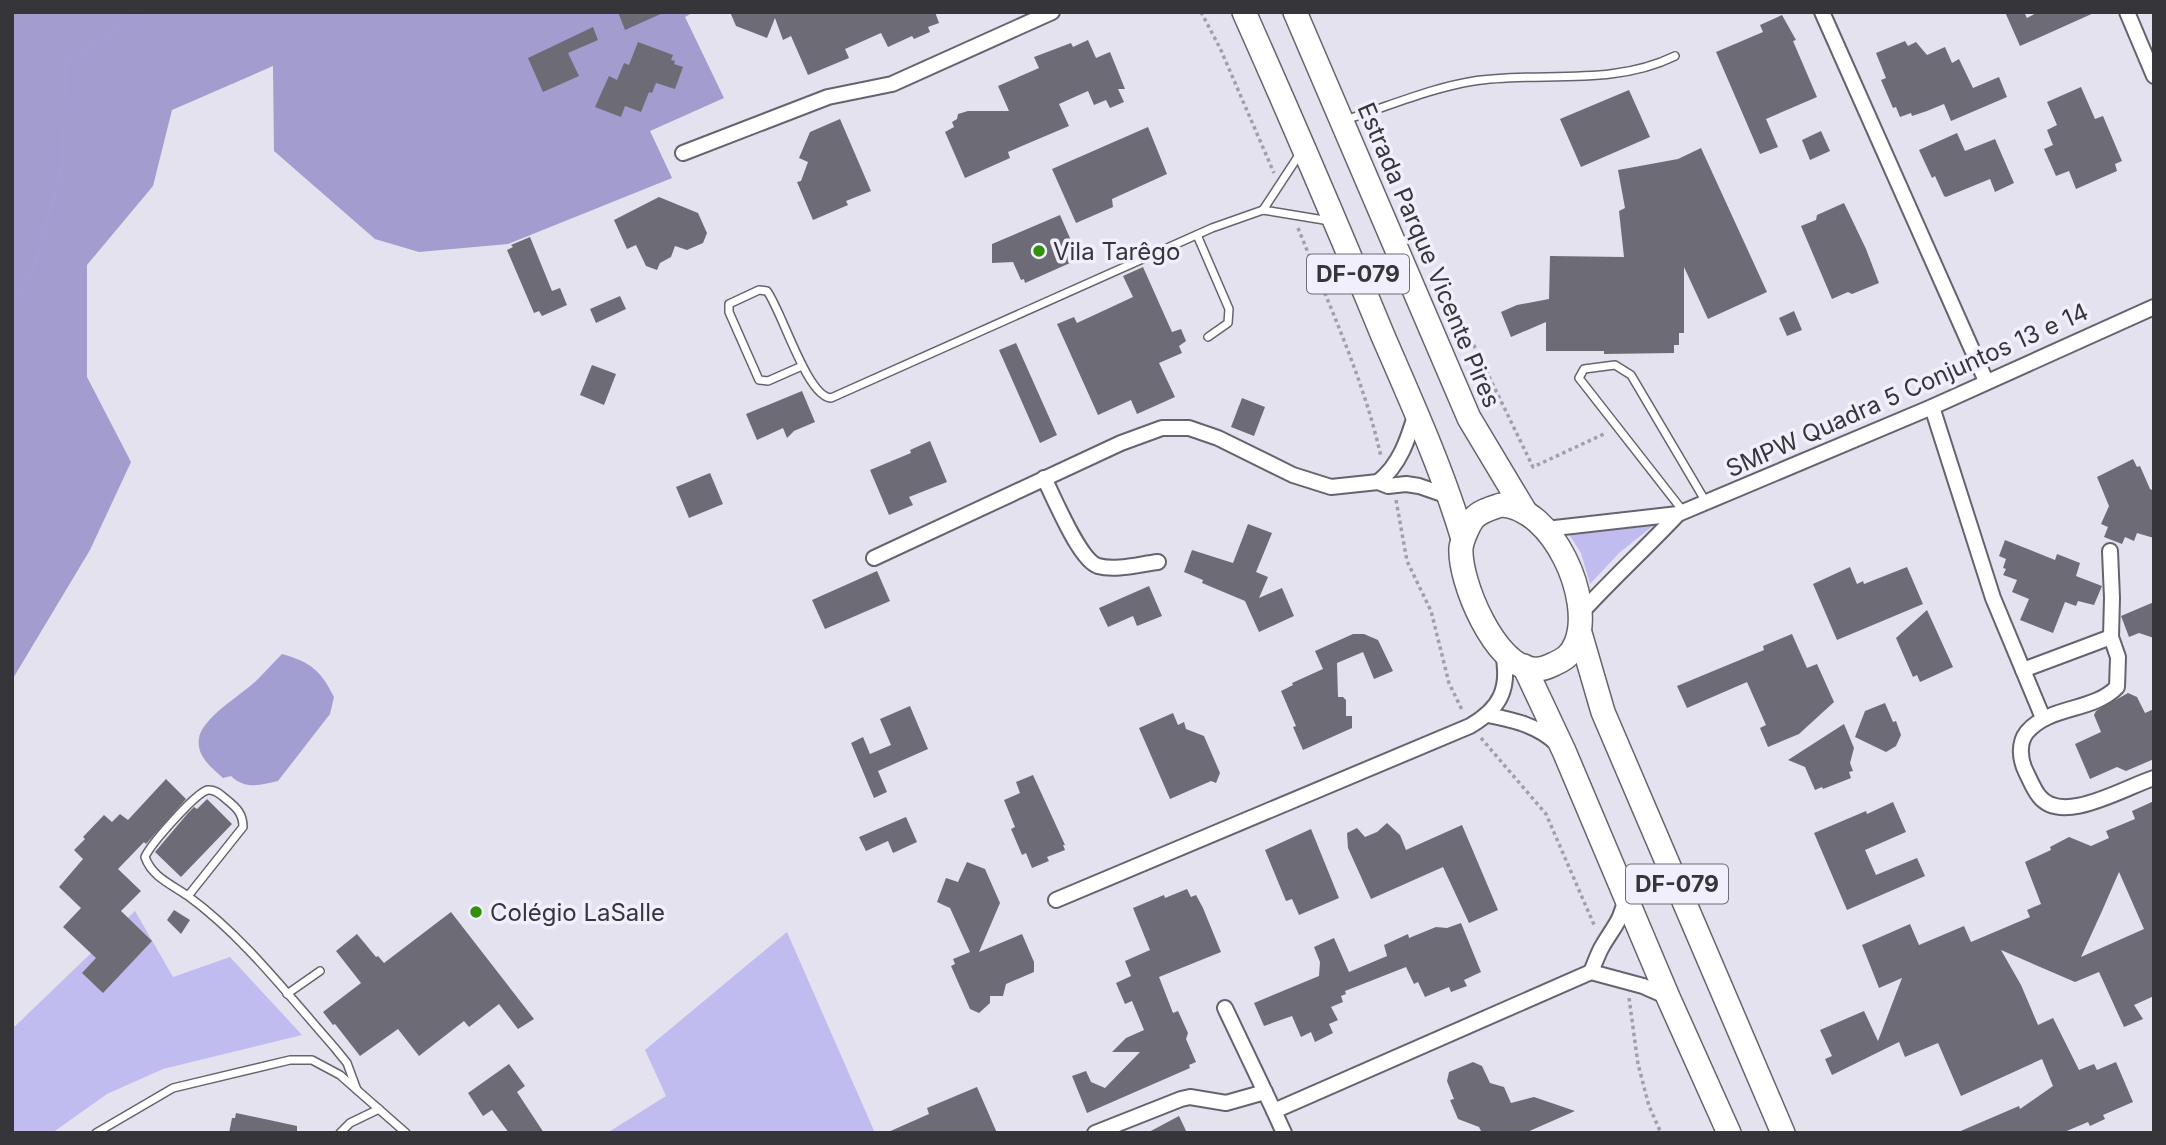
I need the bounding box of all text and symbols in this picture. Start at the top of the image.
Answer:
street label: Estrada Parque Vicente Pires [1351,98,1507,412]
place label: Vila Tarêgo [1053,237,1180,266]
marker: Vila Tarêgo [1031,243,1047,259]
road number: DF-079 [1307,255,1409,294]
street label: SMPW Quadra 5 Conjuntos 13 e 14 [1722,297,2092,483]
road number: DF-079 [1626,864,1728,904]
place label: Colégio LaSalle [490,898,665,927]
marker: Colégio LaSalle [468,904,484,920]

